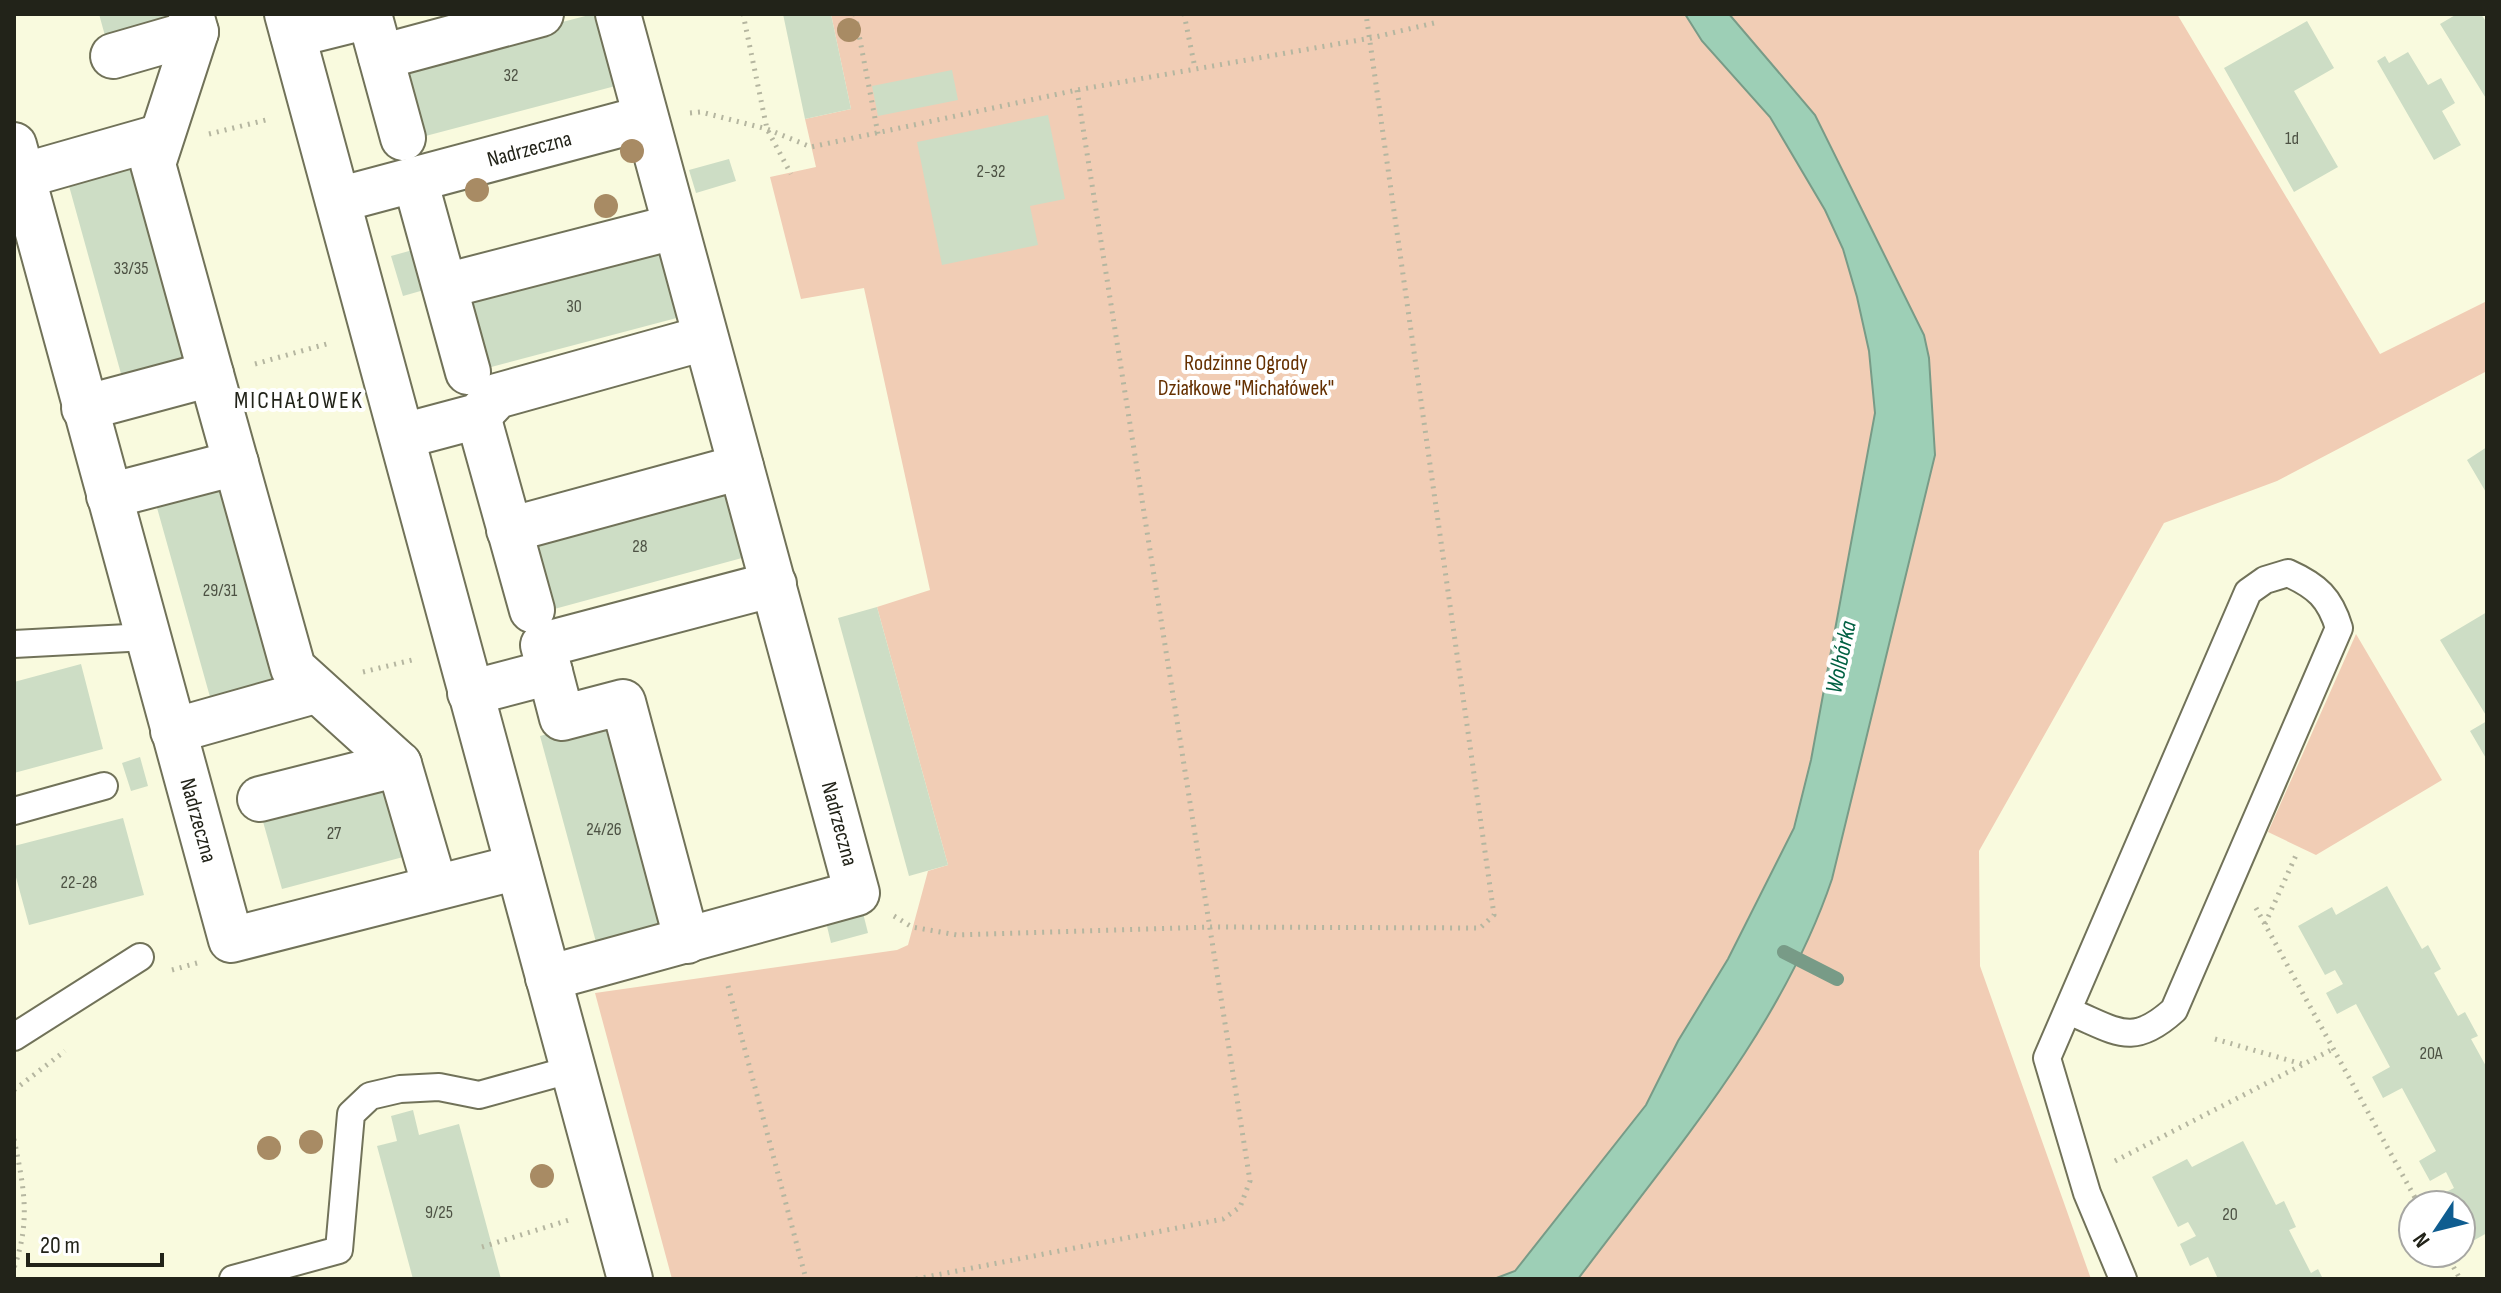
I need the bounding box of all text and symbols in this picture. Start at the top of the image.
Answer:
house number: 32 [504,65,518,86]
street label: Nadrzeczna [484,125,574,173]
house number: 1d [2285,128,2299,149]
house number: 2-32 [976,161,1006,182]
house number: 33/35 [113,258,149,279]
house number: 30 [566,296,582,317]
park label: Rodzinne Ogrody Działkowe "Michałówek" [1158,350,1334,402]
district label: MICHAŁOWEK [234,386,364,415]
house number: 28 [632,536,648,557]
house number: 29/31 [203,580,238,601]
water label: Wolbórka [1819,618,1863,696]
street label: Nadrzeczna [174,775,223,865]
street label: Nadrzeczna [815,779,863,869]
house number: 24/26 [586,819,622,840]
house number: 27 [327,823,342,844]
house number: 22-28 [61,872,97,893]
house number: 20A [2419,1043,2443,1064]
north arrow [2397,1189,2477,1269]
house number: 9/25 [425,1202,453,1223]
house number: 20 [2222,1204,2238,1225]
scale bar [28,1217,162,1267]
text: N [2407,1227,2436,1252]
text: 20 m [40,1231,80,1260]

